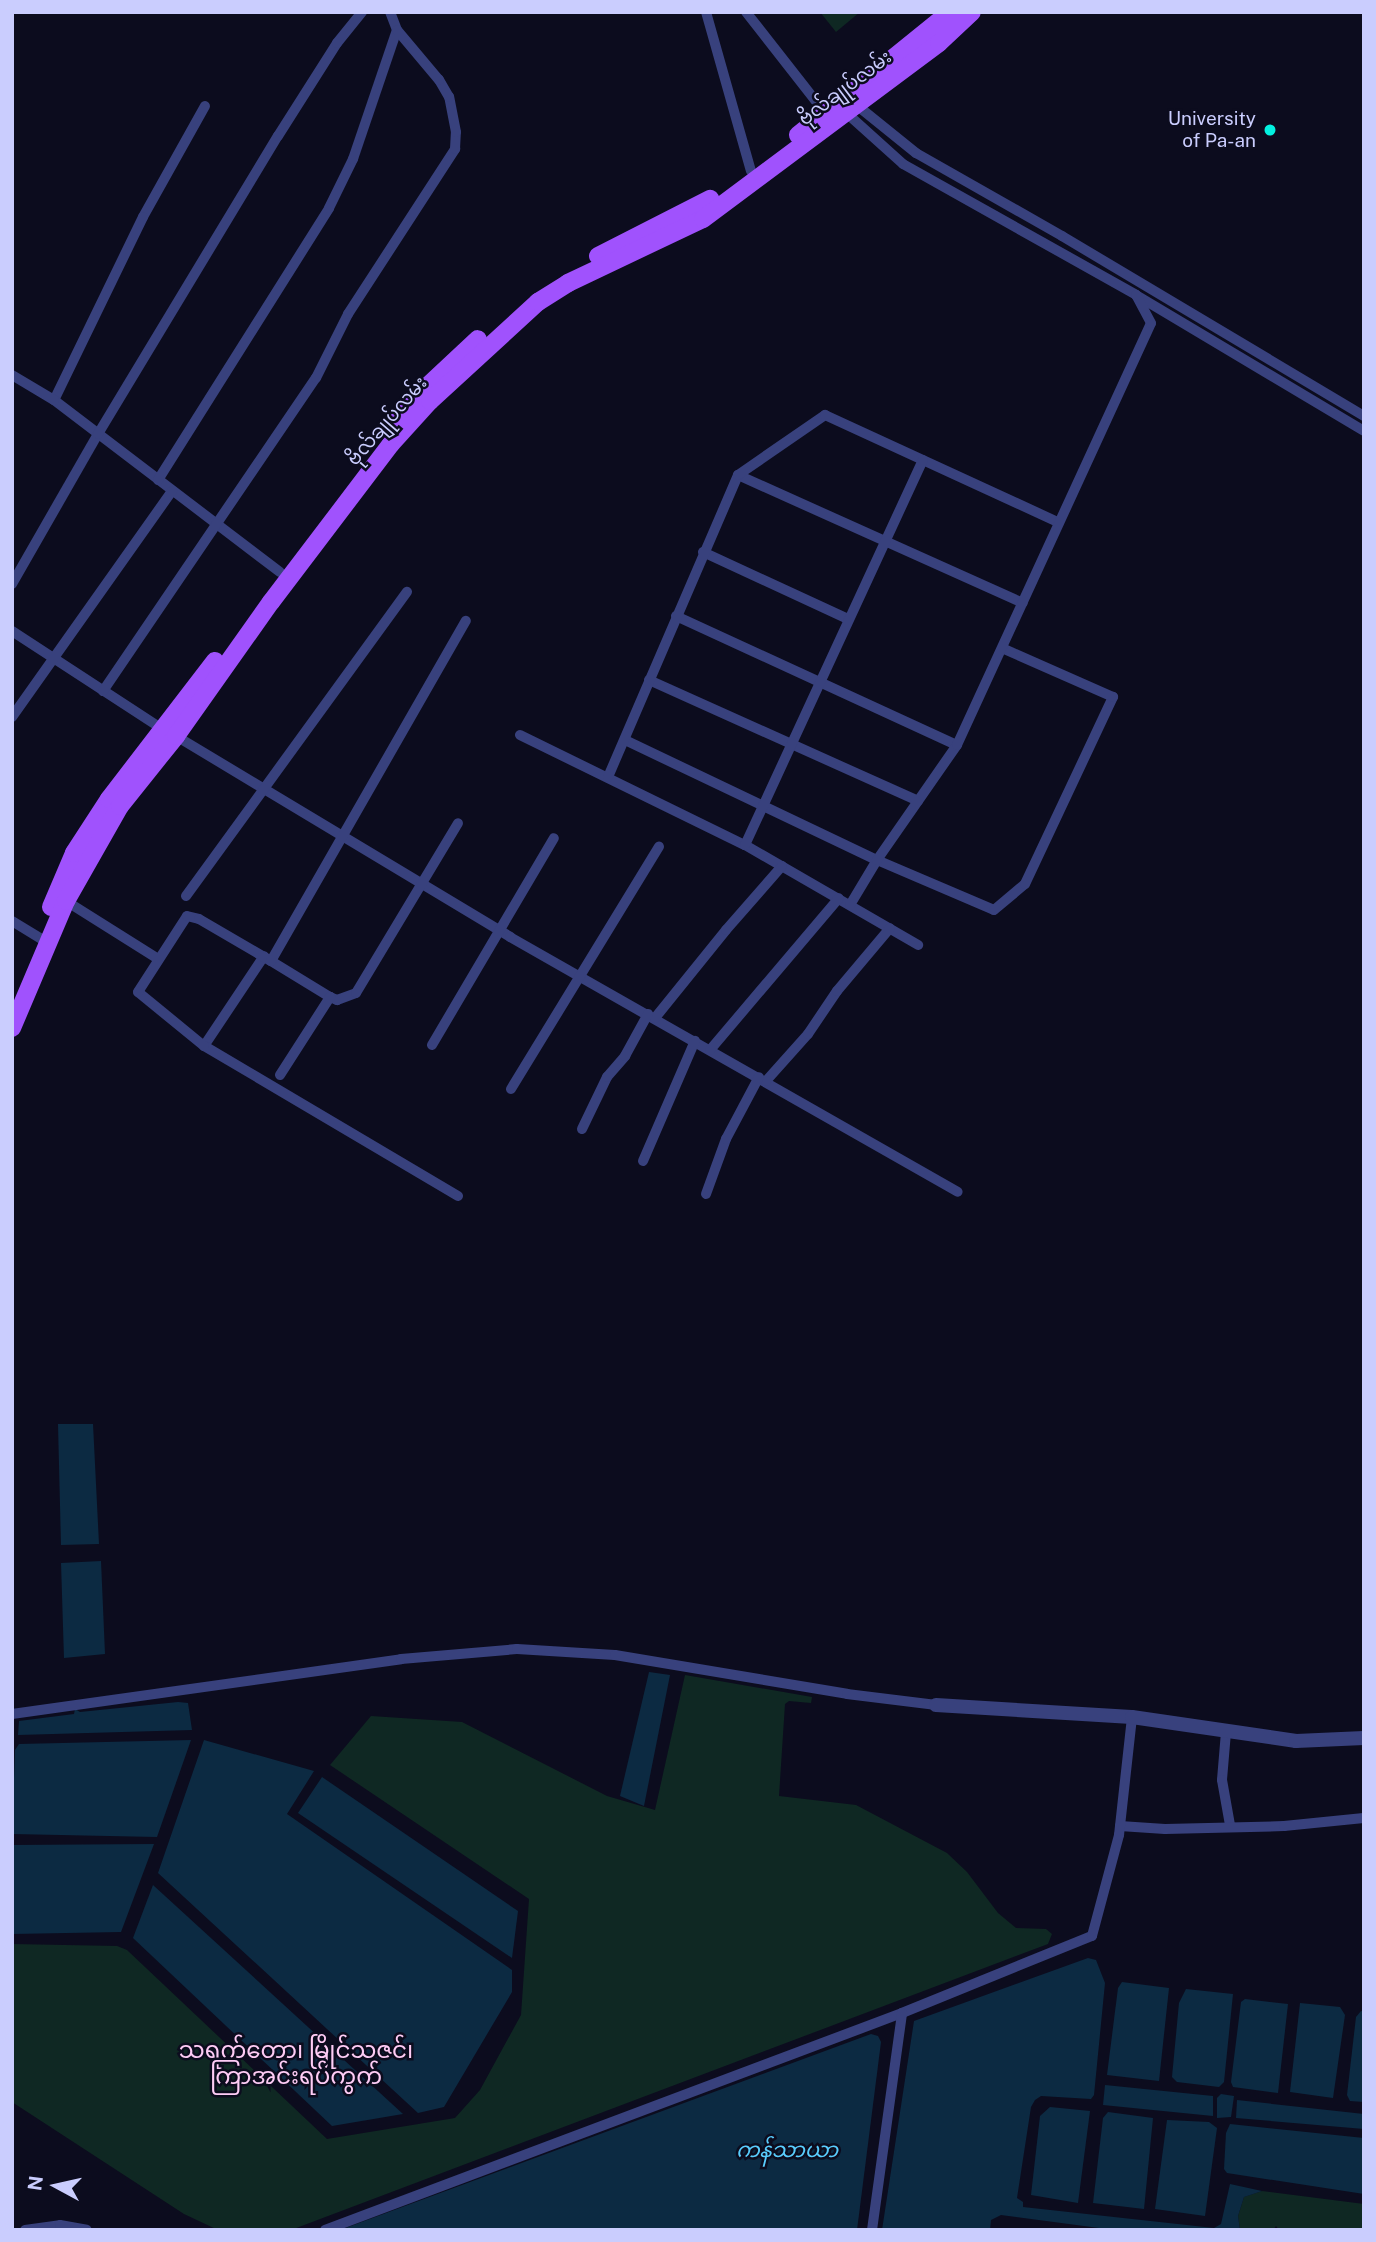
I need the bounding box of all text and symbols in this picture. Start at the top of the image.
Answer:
street label: ဗိုလ်ချုပ်လမ်း [794,46,896,130]
place label: University of Pa-an [1168,108,1256,152]
marker: University of Pa-an [1262,122,1278,138]
street label: ဗိုလ်ချုပ်လမ်း [342,372,432,470]
district label: သရက်တော၊ မြိုင်သဇင်၊ ကြာအင်းရပ်ကွက် [179,2036,413,2090]
water label: ကန်သာယာ [736,2137,838,2163]
north arrow [21,2151,91,2221]
text: N [23,2174,47,2192]

